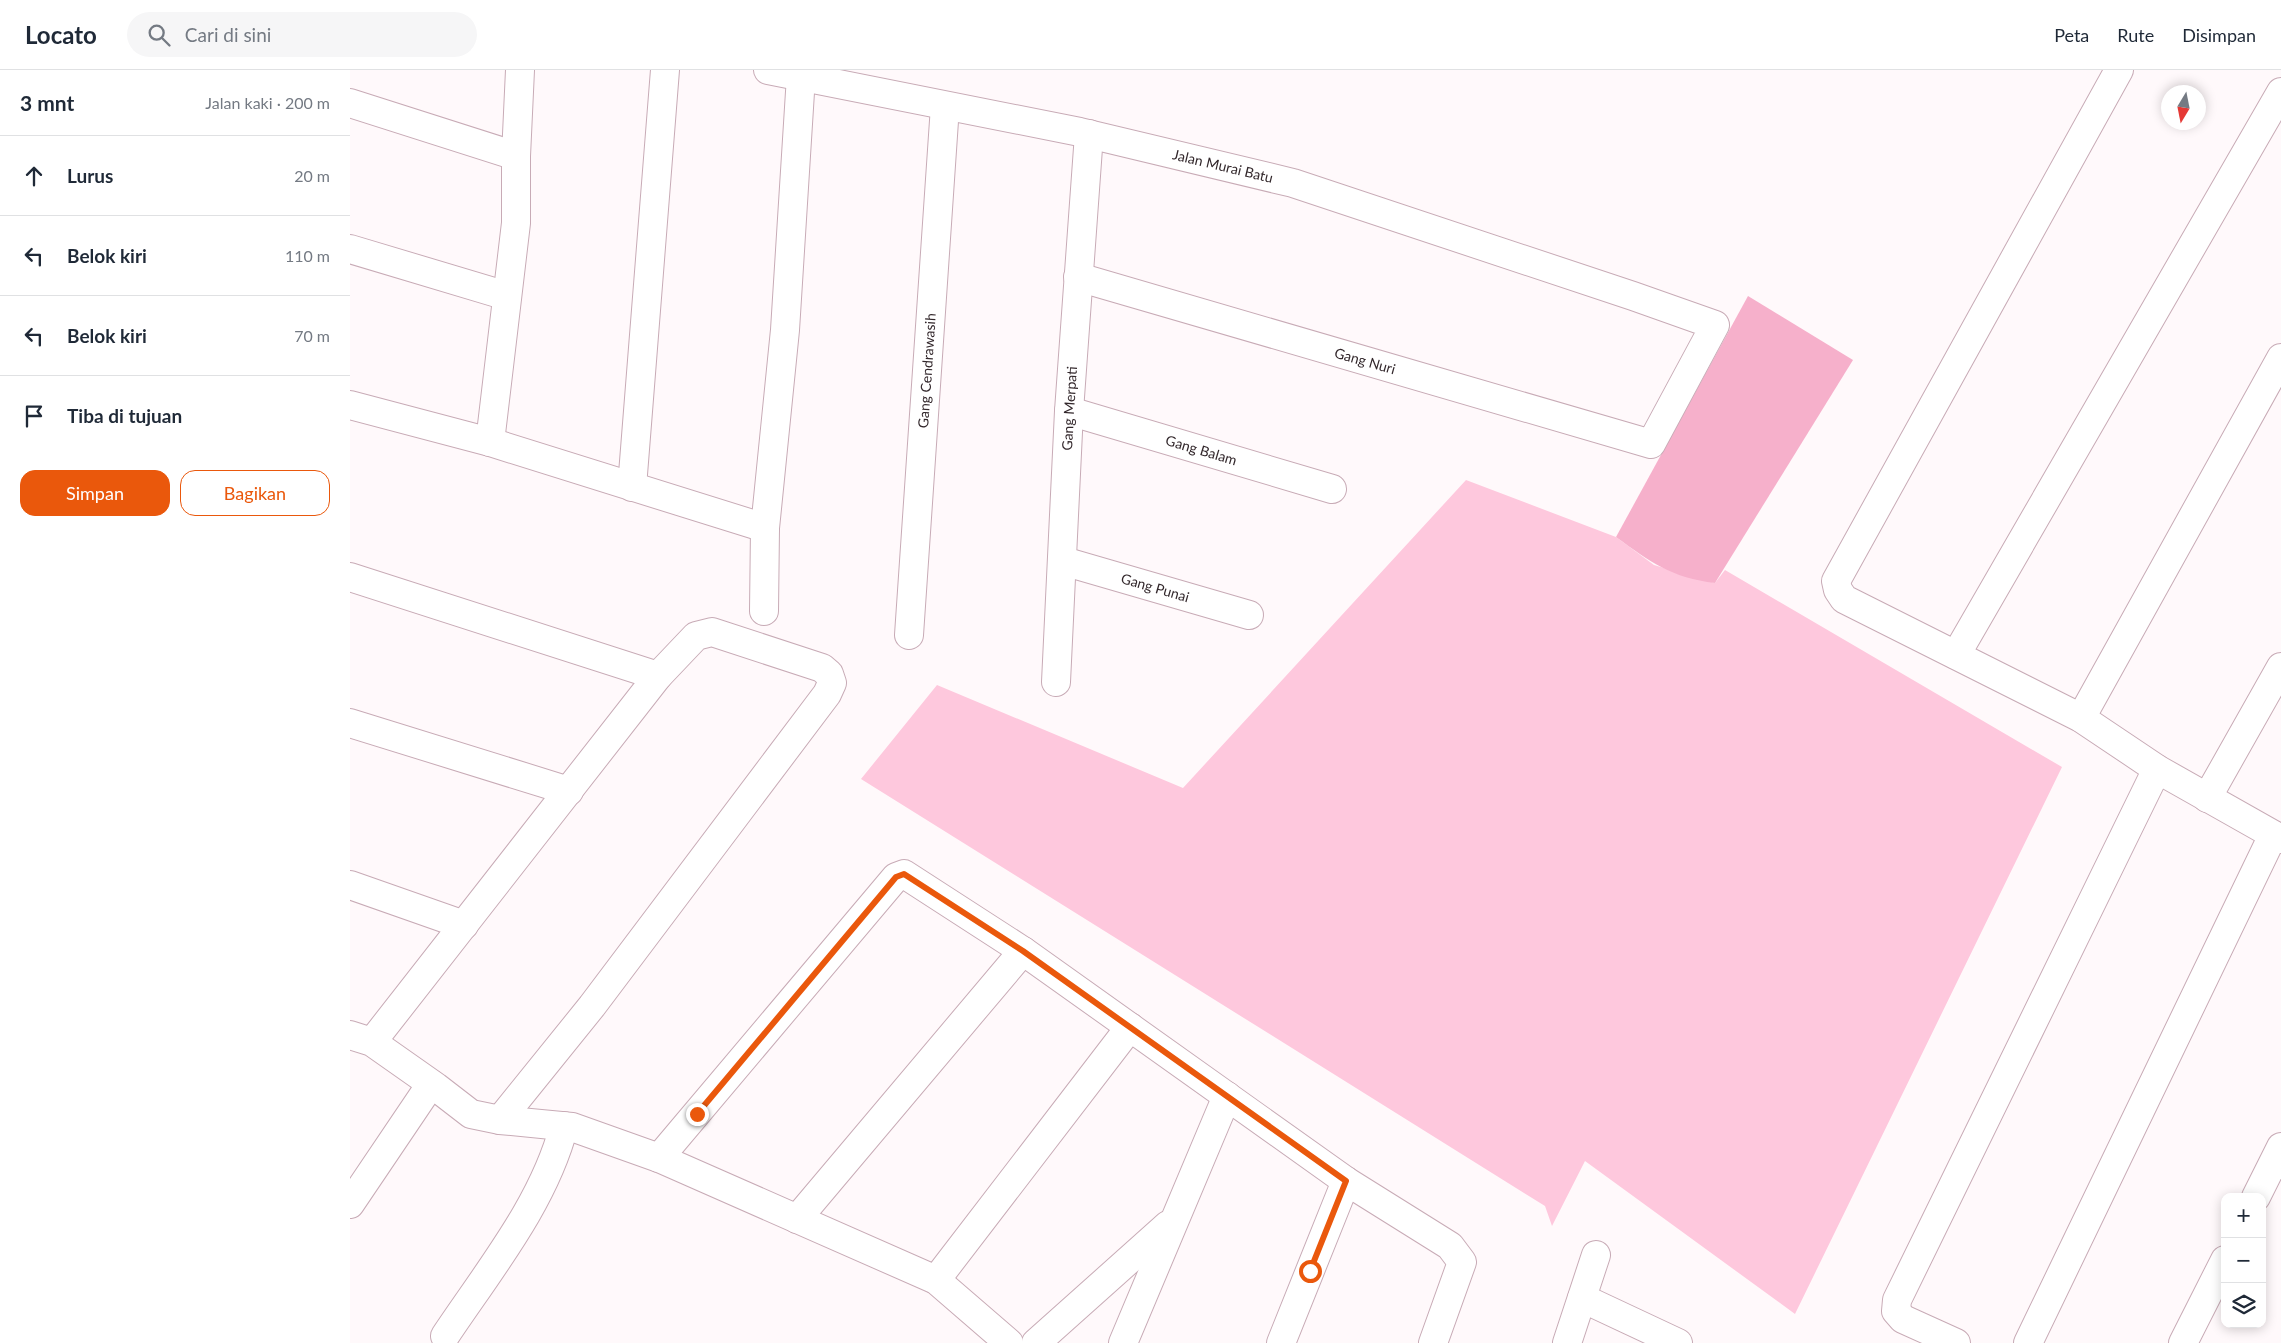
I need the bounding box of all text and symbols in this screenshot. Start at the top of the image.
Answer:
search box [127,12,477,57]
text: Locato [25,20,97,49]
icon: search [145,21,173,49]
text: Cari di sini [185,23,271,46]
text: Peta [2054,24,2089,46]
text: Rute [2117,24,2154,46]
text: Disimpan [2182,24,2256,46]
north arrow [2161,85,2206,130]
text: 3 mnt [20,90,74,115]
text: Jalan kaki · 200 m [205,93,330,112]
street label: Jalan Murai Batu [1171,146,1275,186]
icon: ahead [20,162,48,190]
text: Lurus [67,164,113,187]
text: 20 m [294,166,330,185]
icon: left [20,242,48,270]
text: Belok kiri [67,244,147,267]
text: 110 m [285,246,330,265]
street label: Gang Cendrawasih [914,313,939,429]
icon: left [20,322,48,350]
text: Belok kiri [67,324,147,347]
text: 70 m [294,326,330,345]
street label: Gang Nuri [1333,344,1398,377]
street label: Gang Merpati [1058,366,1080,451]
icon: arrive [20,402,48,430]
text: Tiba di tujuan [67,404,182,427]
street label: Gang Balam [1164,431,1239,468]
button: Simpan [20,470,170,516]
button: Bagikan [180,470,330,516]
street label: Gang Punai [1119,569,1191,605]
route end [686,1103,709,1126]
map controls [2221,1193,2266,1328]
button: + [2221,1193,2266,1238]
button: − [2221,1238,2266,1283]
route start [1299,1260,1322,1283]
button: layers [2221,1283,2266,1328]

